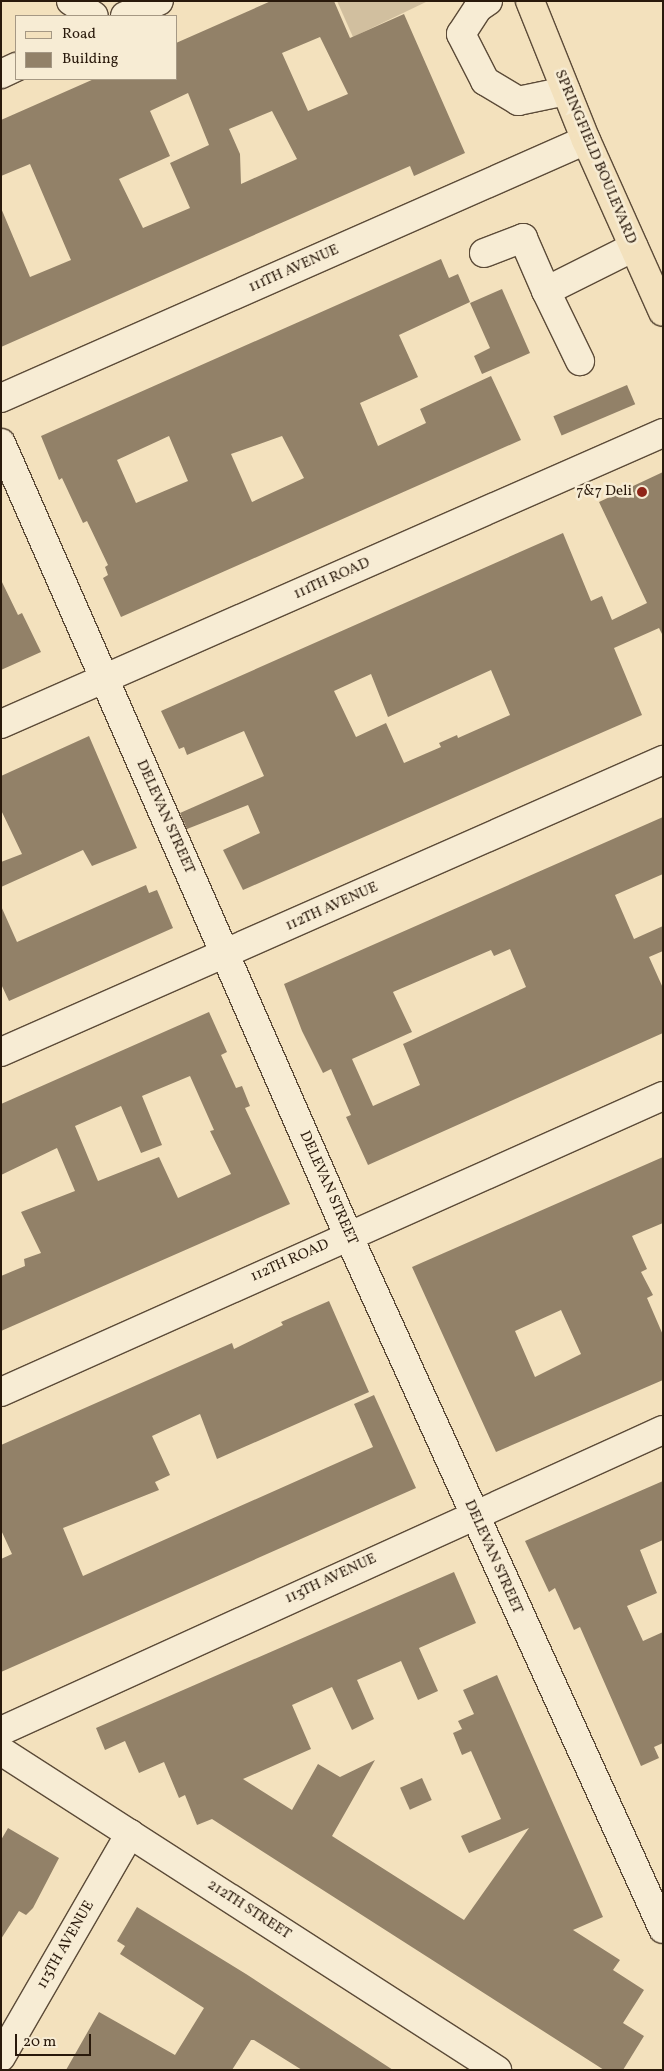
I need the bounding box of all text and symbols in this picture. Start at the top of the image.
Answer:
legend [15,15,178,80]
text: Road [62,24,96,45]
text: Building [62,49,118,70]
street label: SPRINGFIELD BOULEVARD [550,67,640,247]
street label: 111TH AVENUE [246,241,342,297]
place label: 7&7 Deli [576,483,632,501]
marker: 7&7 Deli [636,486,648,498]
street label: 111TH ROAD [291,554,373,604]
street label: DELEVAN STREET [132,757,198,877]
street label: 112TH AVENUE [283,879,381,935]
street label: DELEVAN STREET [295,1128,361,1248]
street label: 112TH ROAD [248,1236,332,1286]
street label: DELEVAN STREET [460,1497,526,1617]
street label: 113TH AVENUE [282,1550,380,1608]
street label: 212TH STREET [204,1876,294,1944]
street label: 113TH AVENUE [33,1898,99,1992]
scale bar [18,2024,94,2056]
text: 20 m [23,2032,56,2053]

